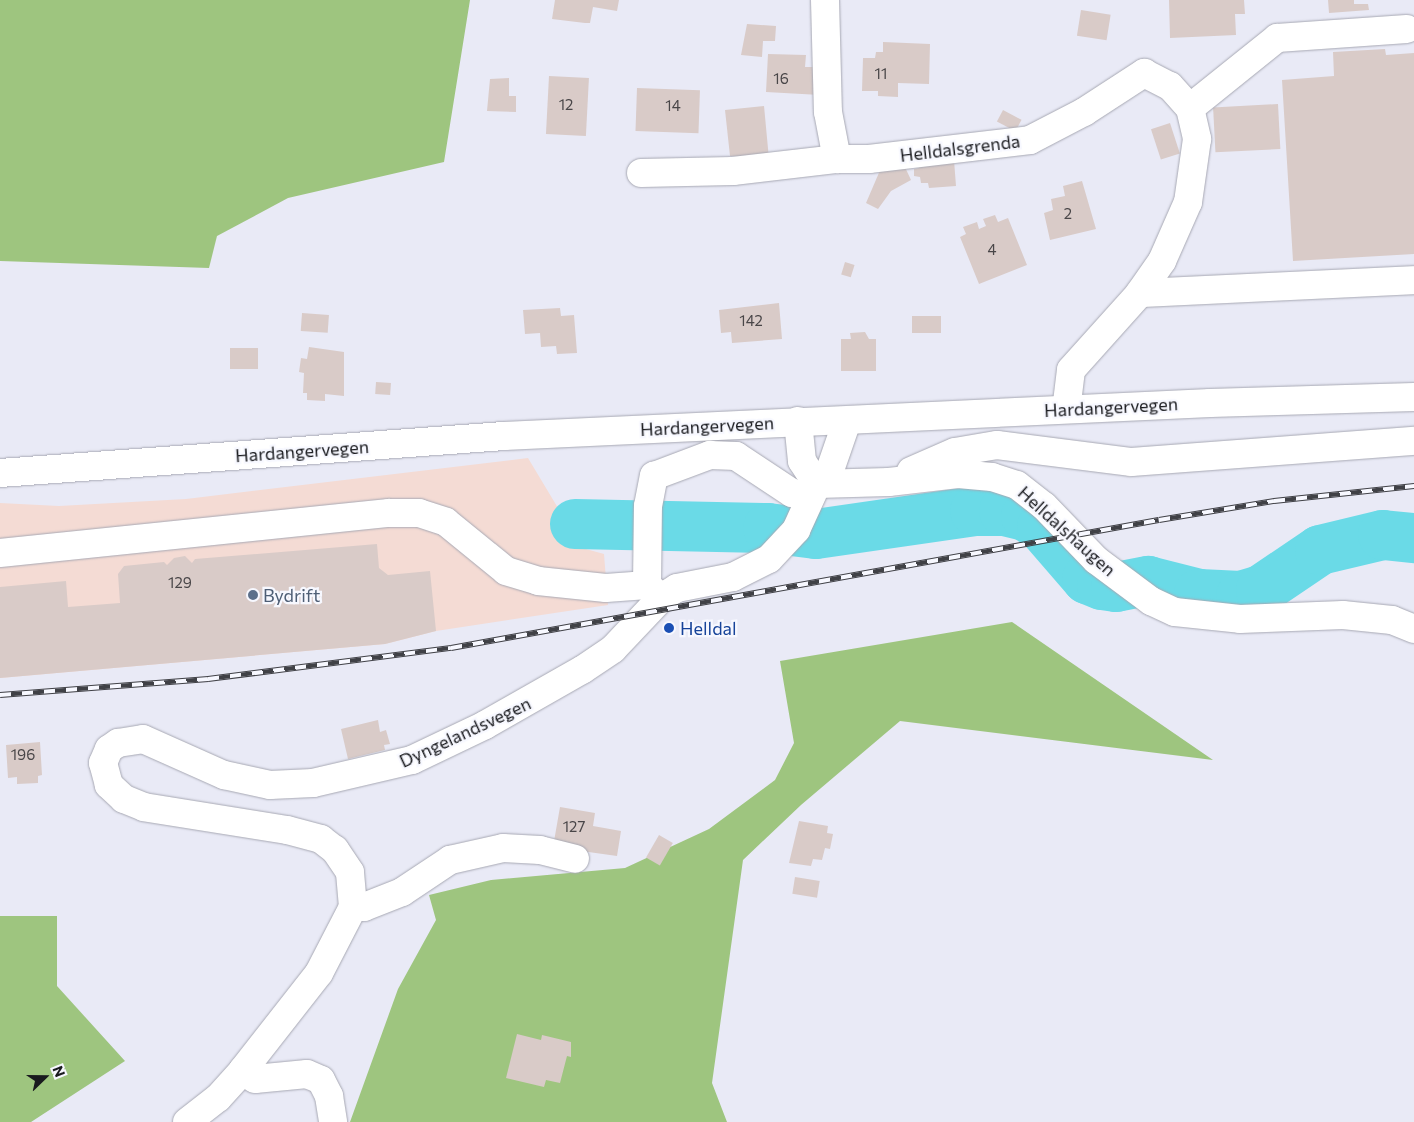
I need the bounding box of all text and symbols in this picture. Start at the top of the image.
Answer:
house number: 11 [875,65,887,83]
house number: 16 [773,70,789,88]
house number: 12 [559,96,573,114]
house number: 14 [665,97,681,115]
street label: Helldalsgrenda [899,130,1021,166]
house number: 2 [1064,205,1072,223]
house number: 4 [988,241,996,259]
house number: 142 [739,312,763,330]
street label: Hardangervegen [1044,393,1178,421]
street label: Hardangervegen [640,412,774,440]
street label: Hardangervegen [234,436,370,466]
street label: Helldalshaugen [1014,482,1120,580]
house number: 129 [168,574,192,592]
place label: Bydrift [263,584,320,606]
marker: Bydrift [247,589,259,601]
place label: Helldal [680,617,737,639]
marker: Helldal [662,621,676,635]
street label: Dyngelandsvegen [396,692,534,772]
house number: 196 [11,746,35,764]
house number: 127 [563,818,585,836]
north arrow [20,1052,70,1102]
text: N [50,1063,69,1079]

